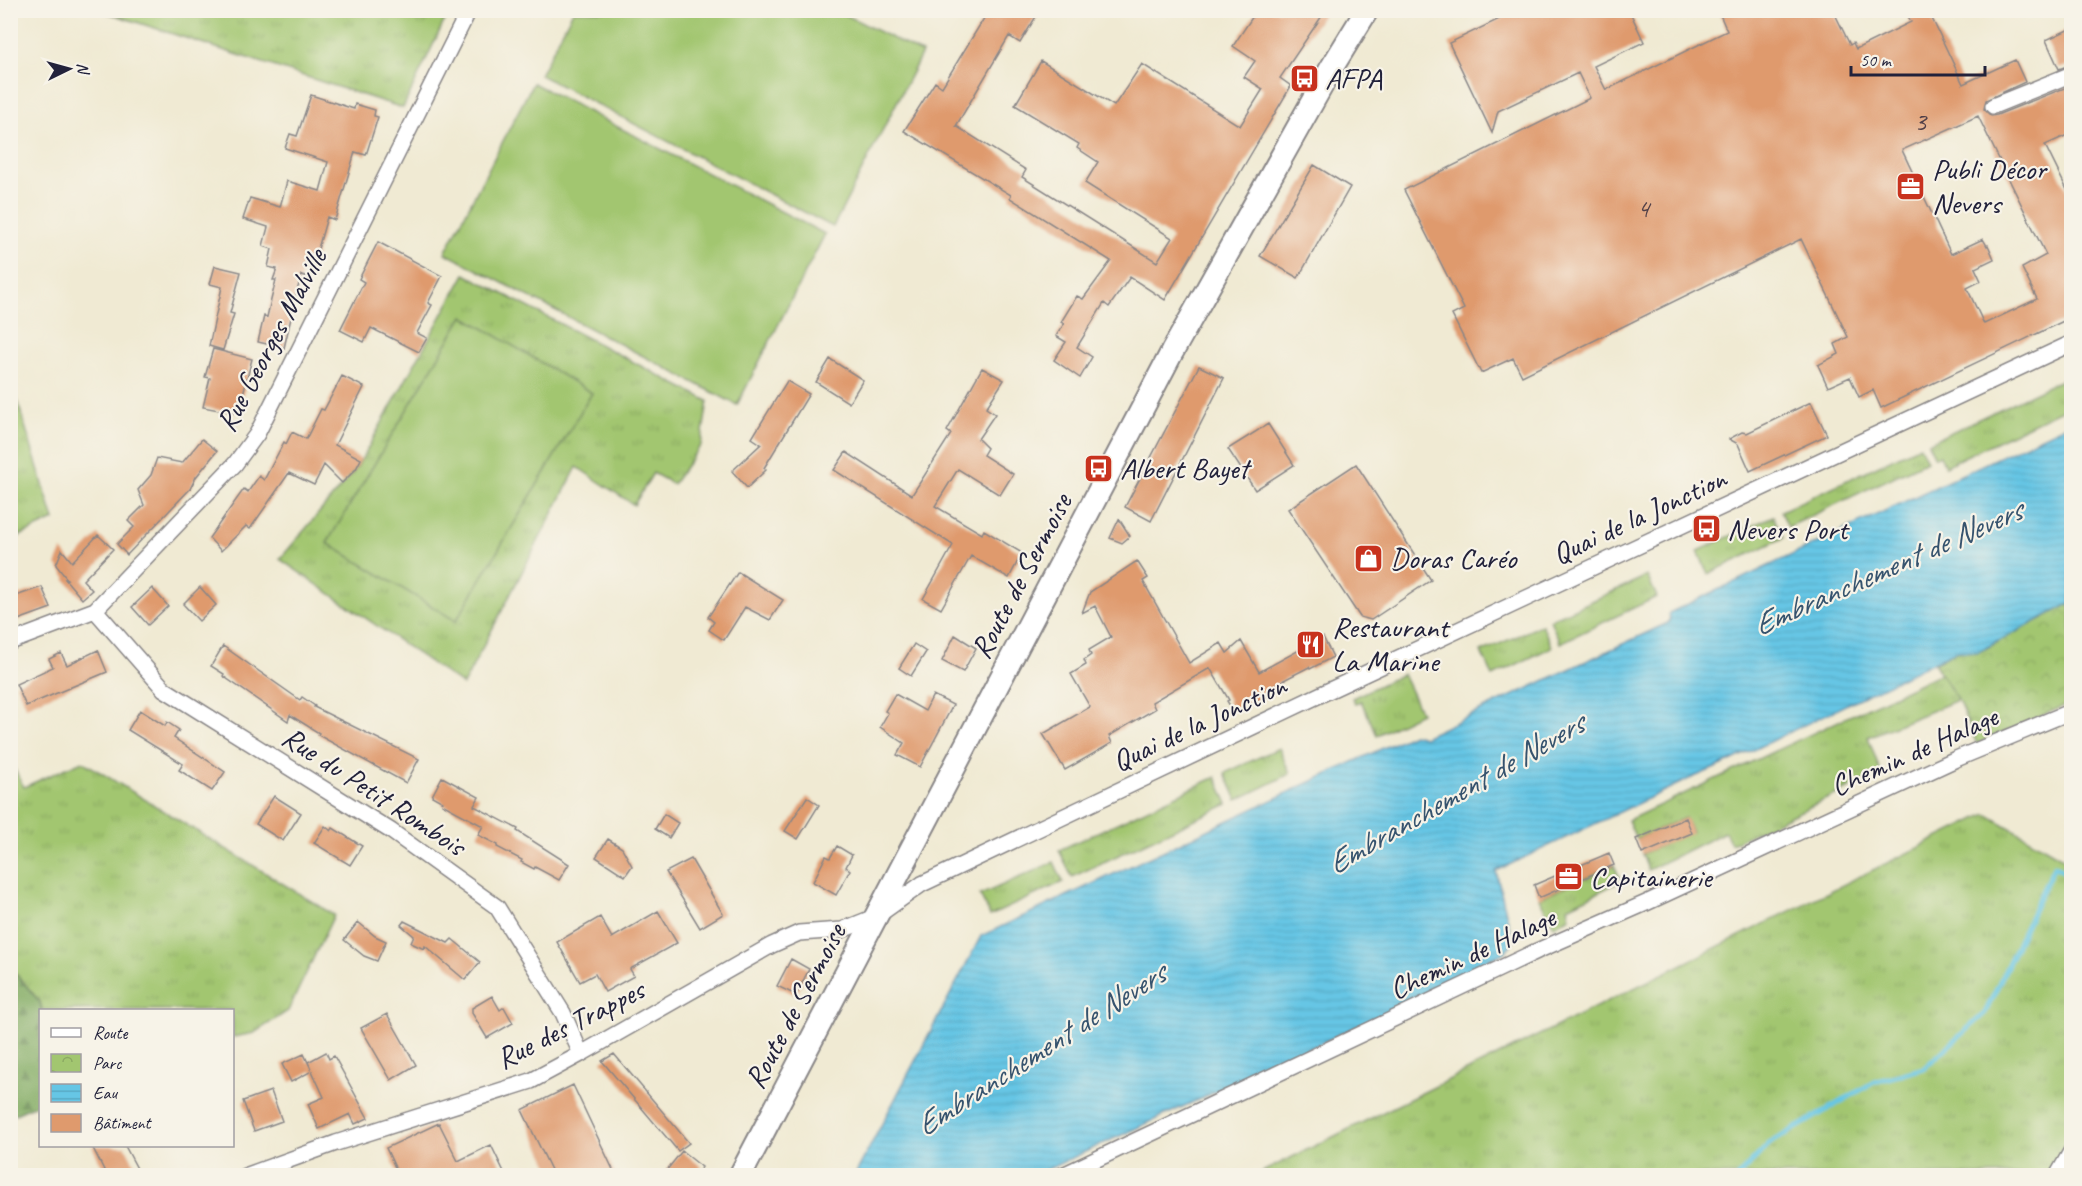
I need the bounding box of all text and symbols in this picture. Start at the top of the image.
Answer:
north arrow [39,39,99,99]
scale bar [1851,39,1984,77]
text: 50 m [1860,49,1893,71]
place label: AFPA [1325,59,1383,97]
text: N [73,62,94,77]
bus stop icon: AFPA [1288,62,1320,94]
house number: 3 [1914,104,1928,138]
place label: Publi Décor Nevers [1932,150,2048,222]
office icon: Publi Décor Nevers [1895,170,1927,202]
house number: 4 [1637,191,1652,225]
street label: Rue Georges Malville [207,240,336,438]
place label: Albert Bayet [1120,449,1253,487]
bus stop icon: Albert Bayet [1083,452,1115,484]
street label: Quai de la Jonction [1546,458,1733,573]
street label: Route de Sermoise [962,485,1081,665]
water label: Embranchement de Nevers [1747,487,2033,645]
place label: Nevers Port [1727,510,1850,548]
bus stop icon: Nevers Port [1690,513,1722,545]
place label: Doras Caréo [1390,539,1518,577]
shop icon: Doras Caréo [1353,542,1385,574]
place label: Restaurant La Marine [1332,608,1451,680]
restaurant icon: Restaurant La Marine [1295,628,1327,660]
street label: Quai de la Jonction [1106,665,1293,780]
street label: Chemin de Halage [1825,696,2005,805]
water label: Embranchement de Nevers [1320,700,1596,884]
street label: Rue du Petit Rombois [275,718,475,866]
place label: Capitainerie [1590,858,1714,896]
office icon: Capitainerie [1553,861,1585,893]
street label: Chemin de Halage [1383,897,1563,1008]
street label: Route de Sermoise [736,915,855,1095]
water label: Embranchement de Nevers [908,950,1178,1145]
street label: Rue des Trappes [490,969,653,1078]
legend [39,1009,234,1147]
text: Route [93,1022,128,1044]
text: Parc [93,1052,122,1074]
text: Eau [93,1082,118,1104]
text: Bâtiment [93,1112,153,1134]

